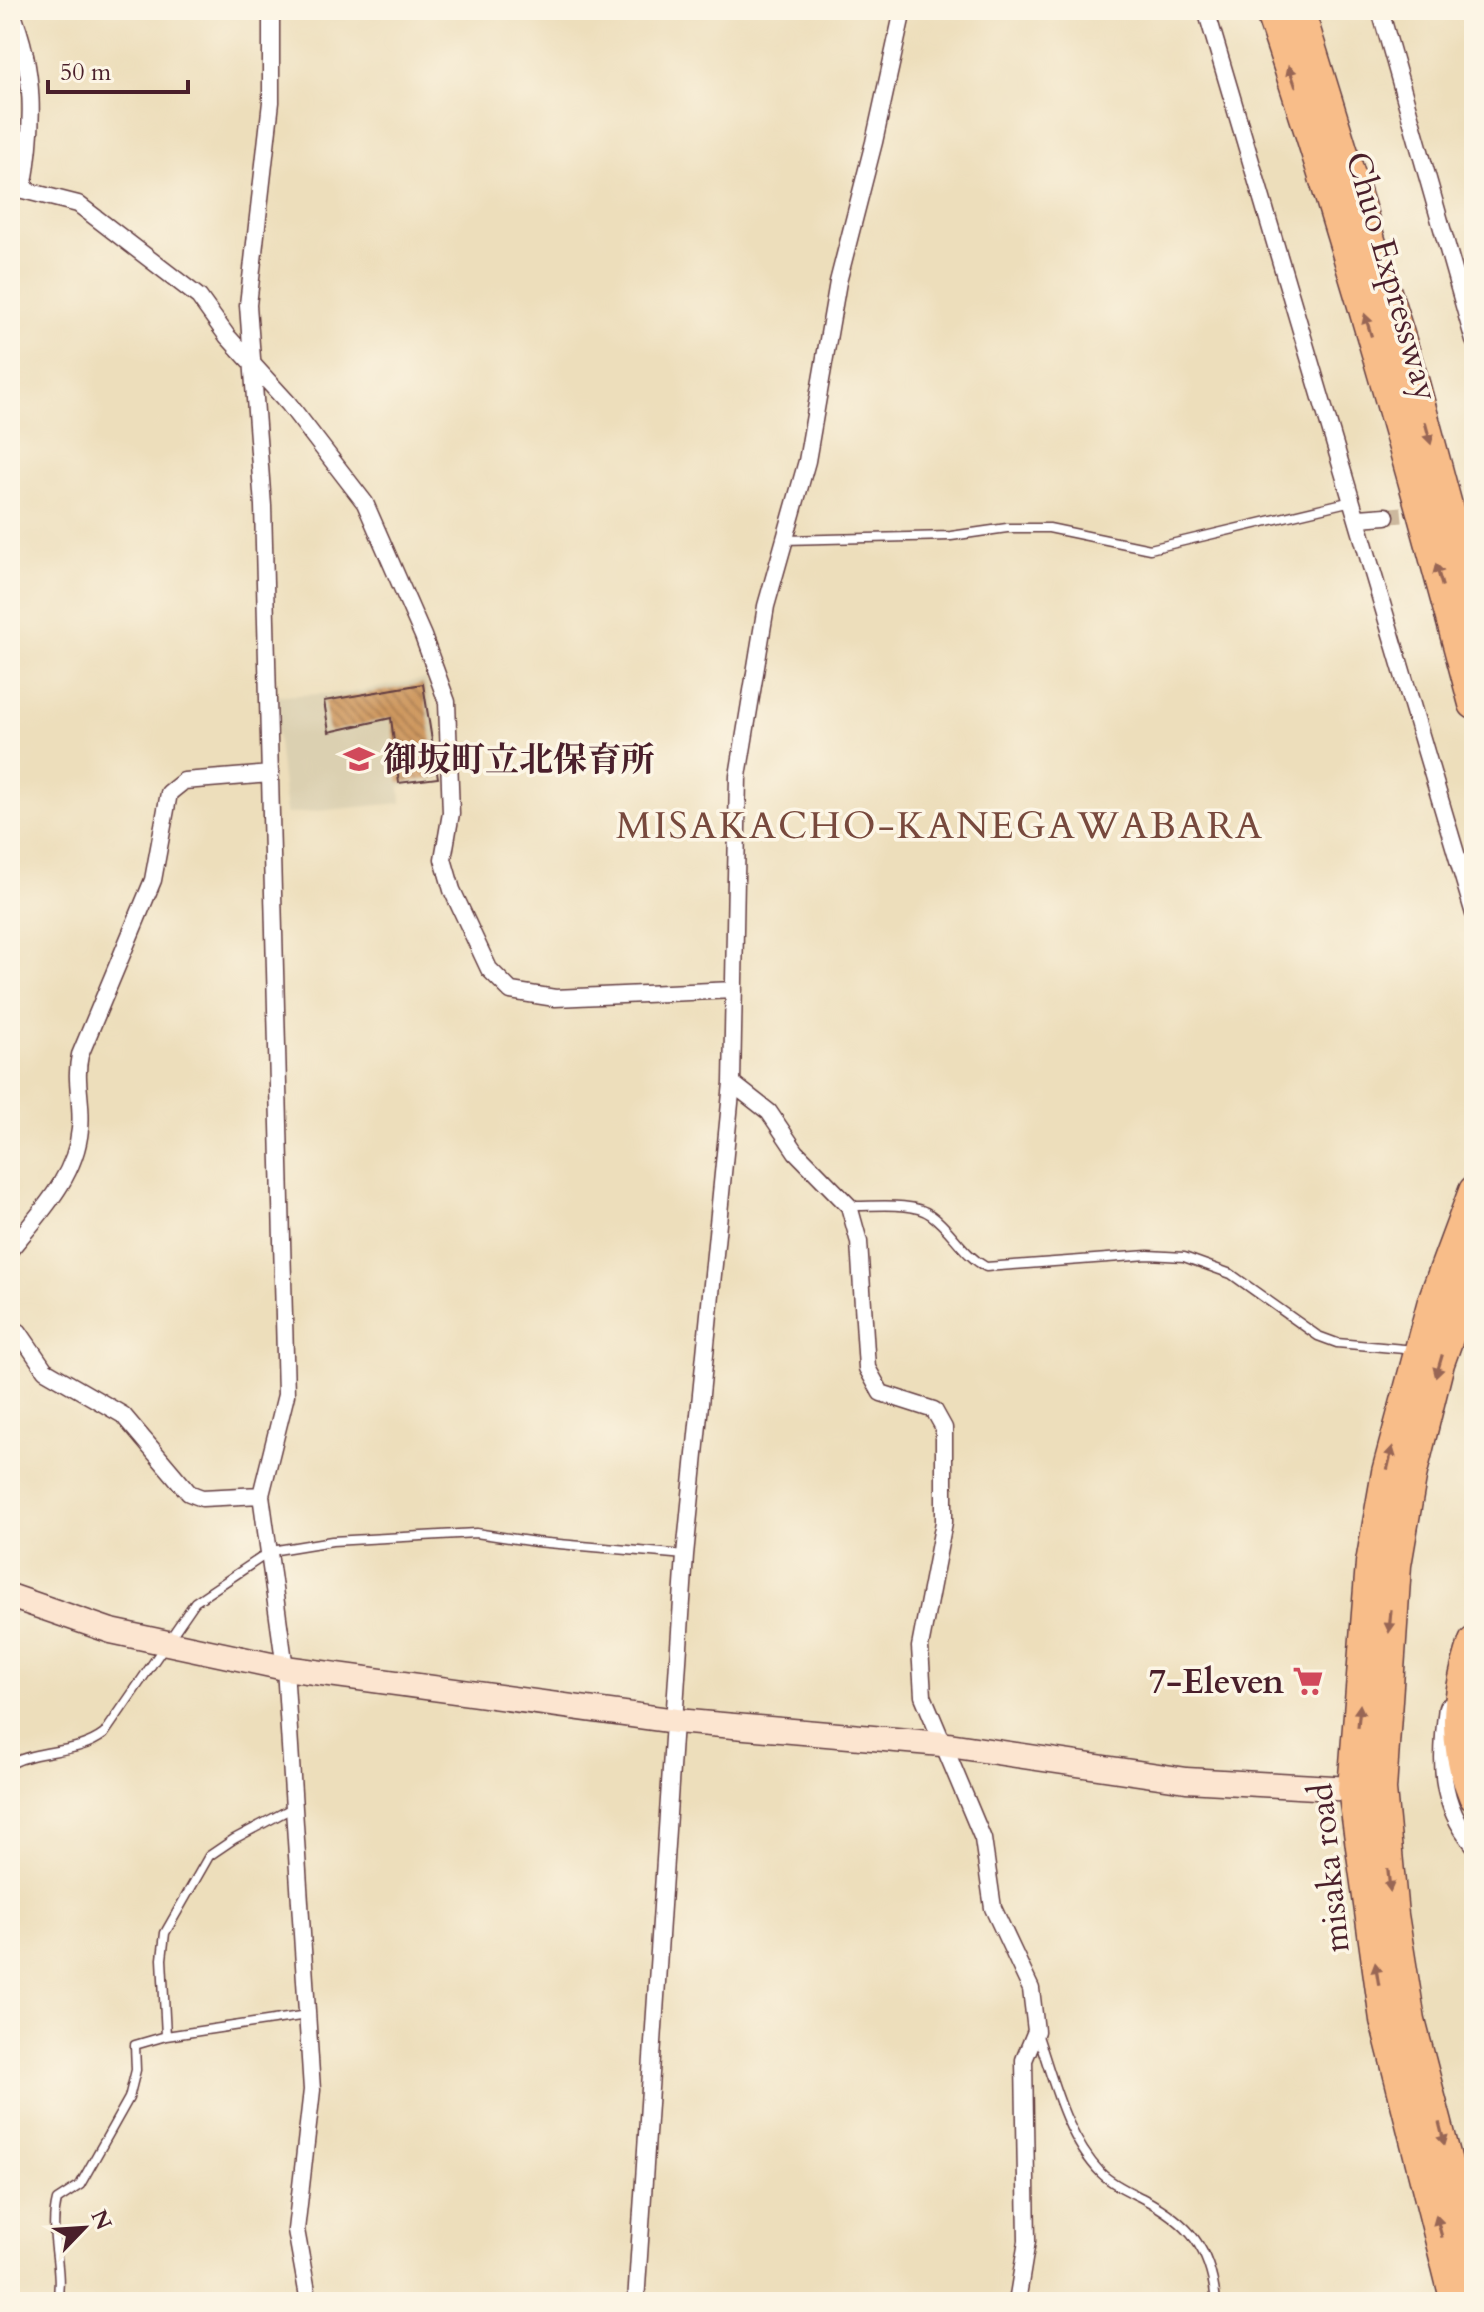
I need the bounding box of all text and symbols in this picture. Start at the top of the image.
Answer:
scale bar [48,44,188,94]
text: 50 m [60,56,112,89]
one-way arrow [1286,64,1298,88]
street label: Chuo Expressway [1334,146,1450,406]
one-way arrow [1361,312,1374,336]
one-way arrow [1422,420,1434,445]
one-way arrow [1433,562,1445,587]
place label: 御坂町立北保育所 [383,737,655,783]
school or university icon: 御坂町立北保育所 [342,742,376,776]
district label: MISAKACHO-KANEGAWABARA [616,800,1264,852]
one-way arrow [1432,1354,1445,1378]
one-way arrow [1384,1445,1397,1470]
one-way arrow [1384,1609,1397,1634]
place label: 7-Eleven [1149,1659,1284,1705]
supermarket icon: 7-Eleven [1291,1664,1325,1698]
one-way arrow [1353,1703,1366,1728]
street label: misaka road [1297,1781,1361,1955]
one-way arrow [1383,1868,1396,1893]
one-way arrow [1371,1961,1383,1986]
one-way arrow [1436,2122,1448,2147]
north arrow [44,2188,124,2268]
text: N [84,2205,119,2235]
one-way arrow [1433,2213,1445,2238]

